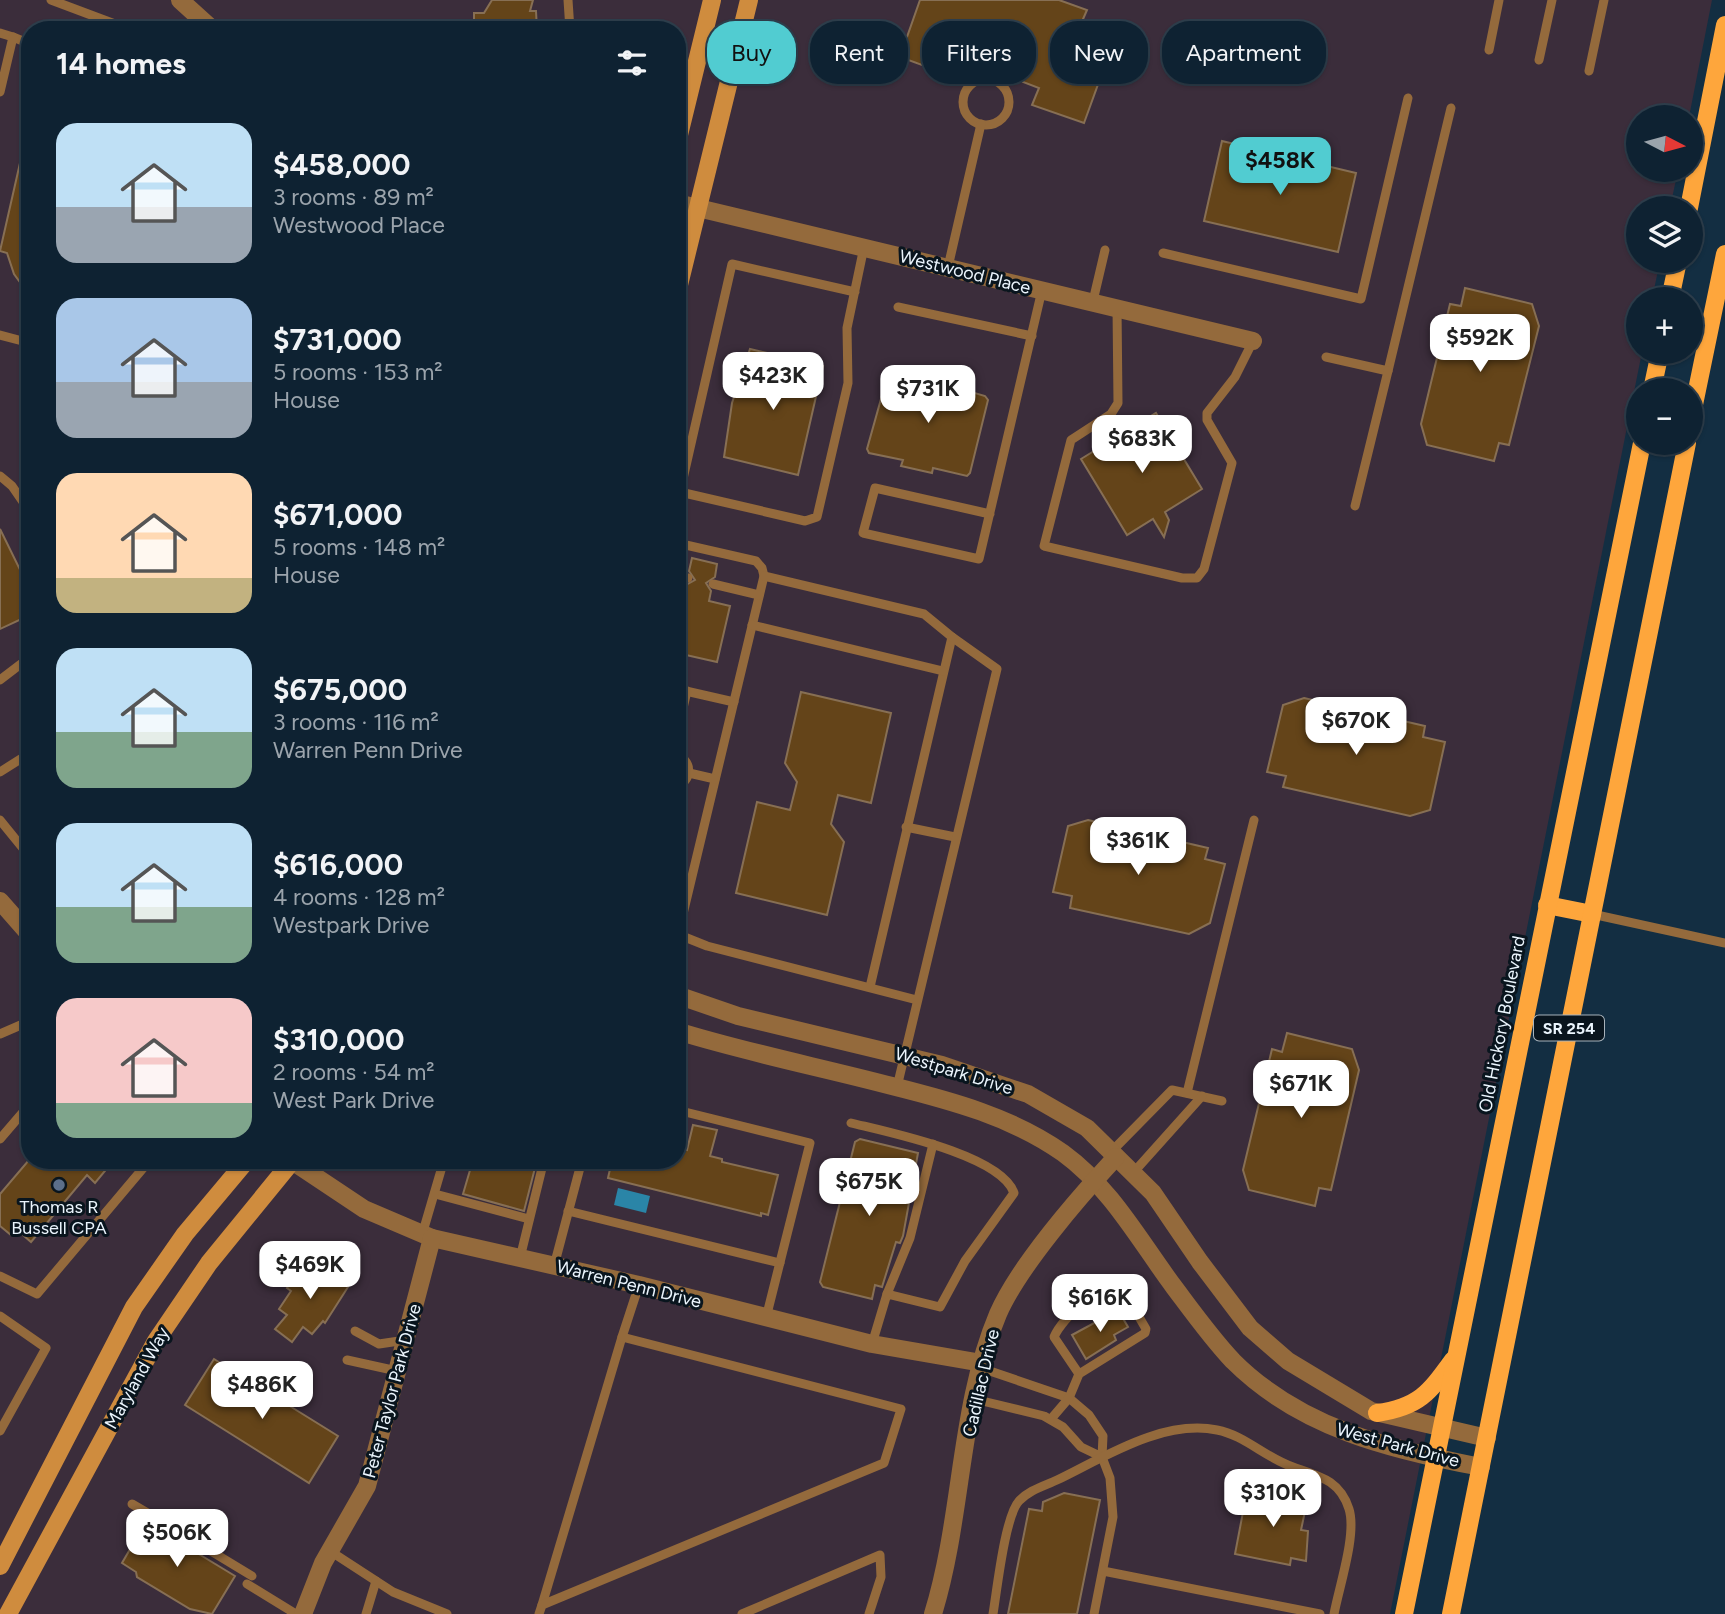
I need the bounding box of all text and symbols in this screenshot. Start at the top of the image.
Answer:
chip: Buy [707,21,796,84]
chip: Rent [810,21,908,84]
chip: Filters [922,21,1036,84]
chip: New [1050,21,1148,84]
chip: Apartment [1162,21,1326,84]
icon: filters [613,44,651,82]
text: 14 homes [56,45,186,82]
north arrow [1626,105,1703,182]
map controls [1626,105,1703,455]
pin: $458K [1231,138,1329,197]
text: $458,000 [273,146,410,183]
text: $458K [1245,146,1315,174]
icon: home [112,151,196,235]
text: 3 rooms · 89 m² [273,183,434,211]
button: layers [1626,196,1703,273]
text: Westwood Place [273,211,445,239]
street label: Westwood Place [897,245,1033,299]
button: + [1626,287,1703,364]
pin: $592K [1431,314,1529,374]
text: $731,000 [273,321,402,358]
text: $592K [1446,323,1514,351]
icon: home [112,326,196,410]
pin: $423K [724,352,822,412]
text: 5 rooms · 153 m² [273,358,443,386]
text: $423K [739,361,807,389]
pin: $731K [879,366,977,425]
text: $731K [896,374,960,402]
button: − [1626,378,1703,455]
text: House [273,386,340,414]
pin: $683K [1093,416,1191,475]
text: $683K [1108,424,1176,452]
text: $671,000 [273,496,402,533]
icon: home [112,501,196,585]
text: 5 rooms · 148 m² [273,533,445,561]
text: House [273,561,340,589]
text: $675,000 [273,671,407,708]
icon: home [112,676,196,760]
pin: $670K [1307,698,1405,757]
text: $670K [1321,706,1391,734]
text: 3 rooms · 116 m² [273,708,439,736]
text: Warren Penn Drive [273,736,463,764]
pin: $361K [1089,818,1187,877]
text: $361K [1106,826,1170,854]
text: $616,000 [273,846,403,883]
icon: home [112,851,196,935]
text: 4 rooms · 128 m² [273,883,445,911]
text: Westpark Drive [273,911,429,939]
street label: Old Hickory Boulevard [1474,934,1530,1114]
road number: SR 254 [1534,1016,1604,1040]
text: $310,000 [273,1021,404,1058]
icon: home [112,1026,196,1110]
street label: Westpark Drive [892,1043,1016,1099]
text: 2 rooms · 54 m² [273,1058,435,1086]
pin: $671K [1252,1060,1350,1120]
text: $671K [1269,1069,1333,1097]
text: West Park Drive [273,1086,434,1114]
pin: $675K [820,1158,918,1218]
text: $675K [835,1167,903,1195]
marker: Thomas R Bussell CPA [51,1177,67,1193]
place label: Thomas R Bussell CPA [11,1196,107,1239]
pin: $469K [261,1242,359,1301]
text: $469K [275,1250,345,1278]
street label: Warren Penn Drive [554,1255,704,1313]
pin: $616K [1051,1274,1149,1334]
text: $616K [1068,1283,1132,1311]
street label: Peter Taylor Park Drive [358,1301,426,1481]
street label: Maryland Way [100,1323,174,1433]
street label: Cadillac Drive [958,1327,1004,1439]
pin: $486K [213,1362,311,1421]
text: $486K [227,1370,297,1398]
street label: West Park Drive [1334,1418,1462,1472]
pin: $310K [1224,1470,1322,1529]
text: $310K [1240,1478,1306,1506]
pin: $506K [128,1510,226,1569]
text: $506K [142,1518,212,1546]

